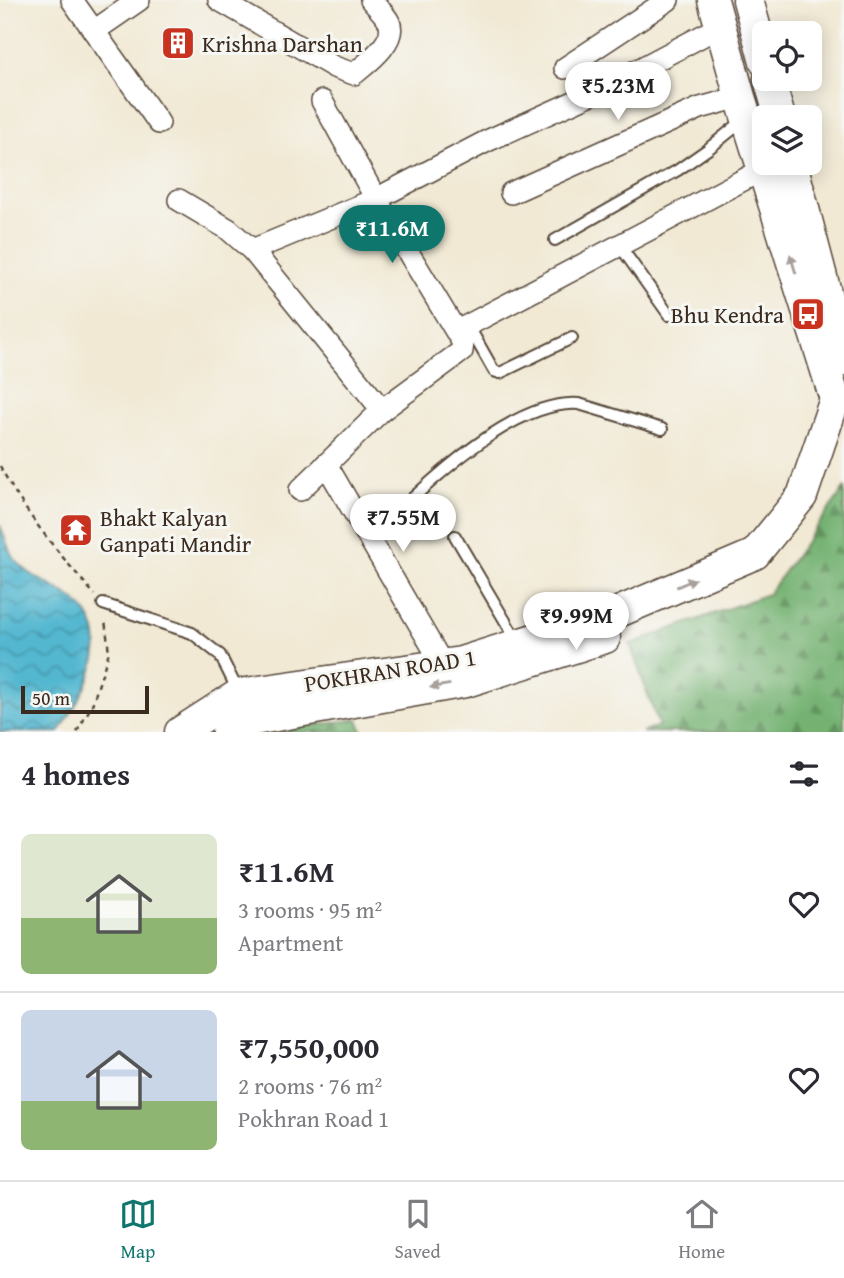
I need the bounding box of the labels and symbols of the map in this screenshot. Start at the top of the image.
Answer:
building icon: Krishna Darshan [159,24,197,62]
place label: Krishna Darshan [202,27,363,60]
pin: ₹5.23M [561,62,675,122]
pin: ₹11.6M [335,205,449,265]
one-way arrow [787,253,797,274]
bus stop icon: Bhu Kendra [789,295,827,333]
place label: Bhu Kendra [671,298,784,331]
pin: ₹7.55M [346,494,460,554]
place label: Bhakt Kalyan Ganpati Mandir [100,501,252,560]
temple icon: Bhakt Kalyan Ganpati Mandir [57,511,95,549]
one-way arrow [676,577,697,588]
pin: ₹9.99M [519,592,633,652]
street label: POKHRAN ROAD 1 [302,640,478,700]
one-way arrow [429,681,451,692]
scale bar [21,683,149,715]

